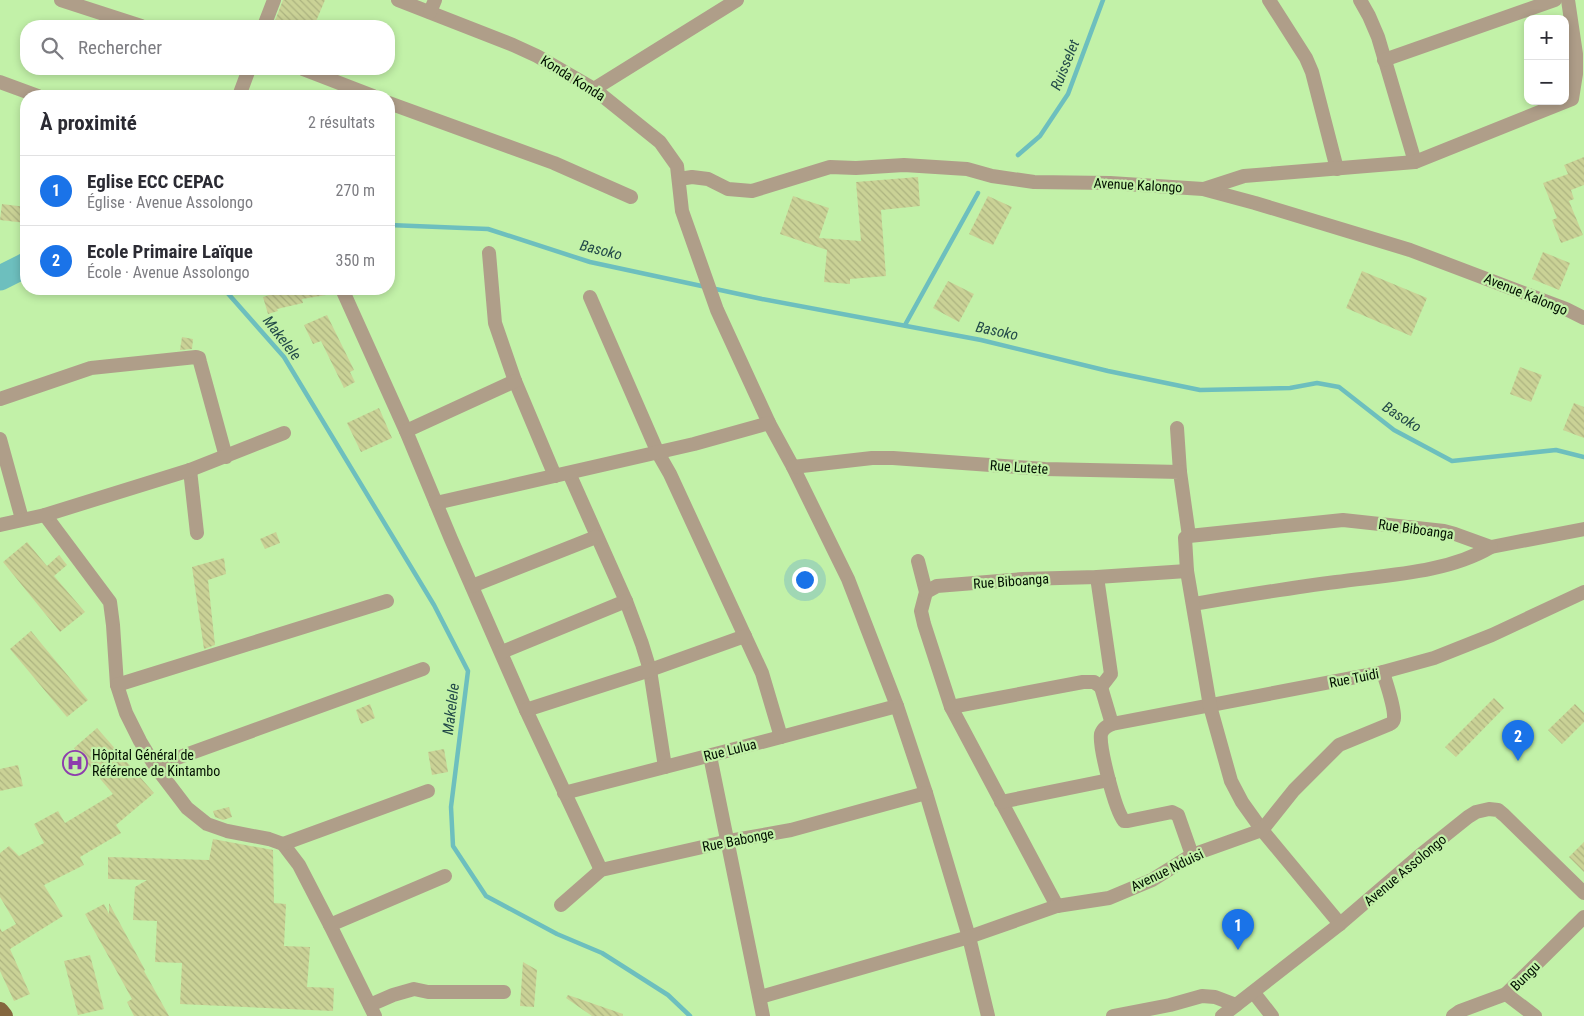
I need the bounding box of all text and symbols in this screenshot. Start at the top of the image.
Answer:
map controls [1524,15,1569,105]
button: + [1524,15,1569,60]
search box [20,20,395,75]
icon: search [38,34,66,62]
text: Rechercher [78,36,162,59]
water label: Ruisselet [1047,37,1083,93]
street label: Konda Konda [538,52,608,104]
button: − [1524,60,1569,105]
text: À proximité [40,111,137,135]
text: 2 résultats [308,113,375,132]
text: Eglise ECC CEPAC [87,170,224,193]
street label: Avenue Kalongo [1093,175,1183,195]
text: 1 [52,181,60,200]
text: 270 m [336,181,375,200]
text: Église · Avenue Assolongo [87,193,253,212]
water label: Basoko [578,236,624,264]
text: Ecole Primaire Laïque [87,240,253,263]
text: 2 [52,251,60,270]
text: 350 m [336,251,375,270]
text: École · Avenue Assolongo [87,263,250,282]
street label: Avenue Kalongo [1482,270,1570,318]
water label: Makelele [259,312,305,364]
water label: Basoko [974,318,1020,344]
water label: Basoko [1379,398,1425,436]
street label: Rue Lutete [989,457,1049,477]
street label: Rue Biboanga [1377,516,1455,542]
your location [792,567,818,593]
street label: Rue Biboanga [973,570,1049,592]
street label: Rue Tuidi [1328,665,1380,691]
water label: Makelele [439,682,463,736]
pin: 2 [1502,720,1534,761]
street label: Rue Lulua [702,736,758,764]
place label: Hôpital Général de Référence de Kintambo [92,747,220,779]
hospital icon: Hôpital Général de Référence de Kintambo [62,750,88,776]
street label: Rue Babonge [701,825,776,855]
street label: Avenue Assolongo [1361,831,1449,909]
street label: Avenue Nduisi [1128,846,1206,894]
pin: 1 [1222,909,1254,950]
street label: Bungu [1507,958,1543,994]

